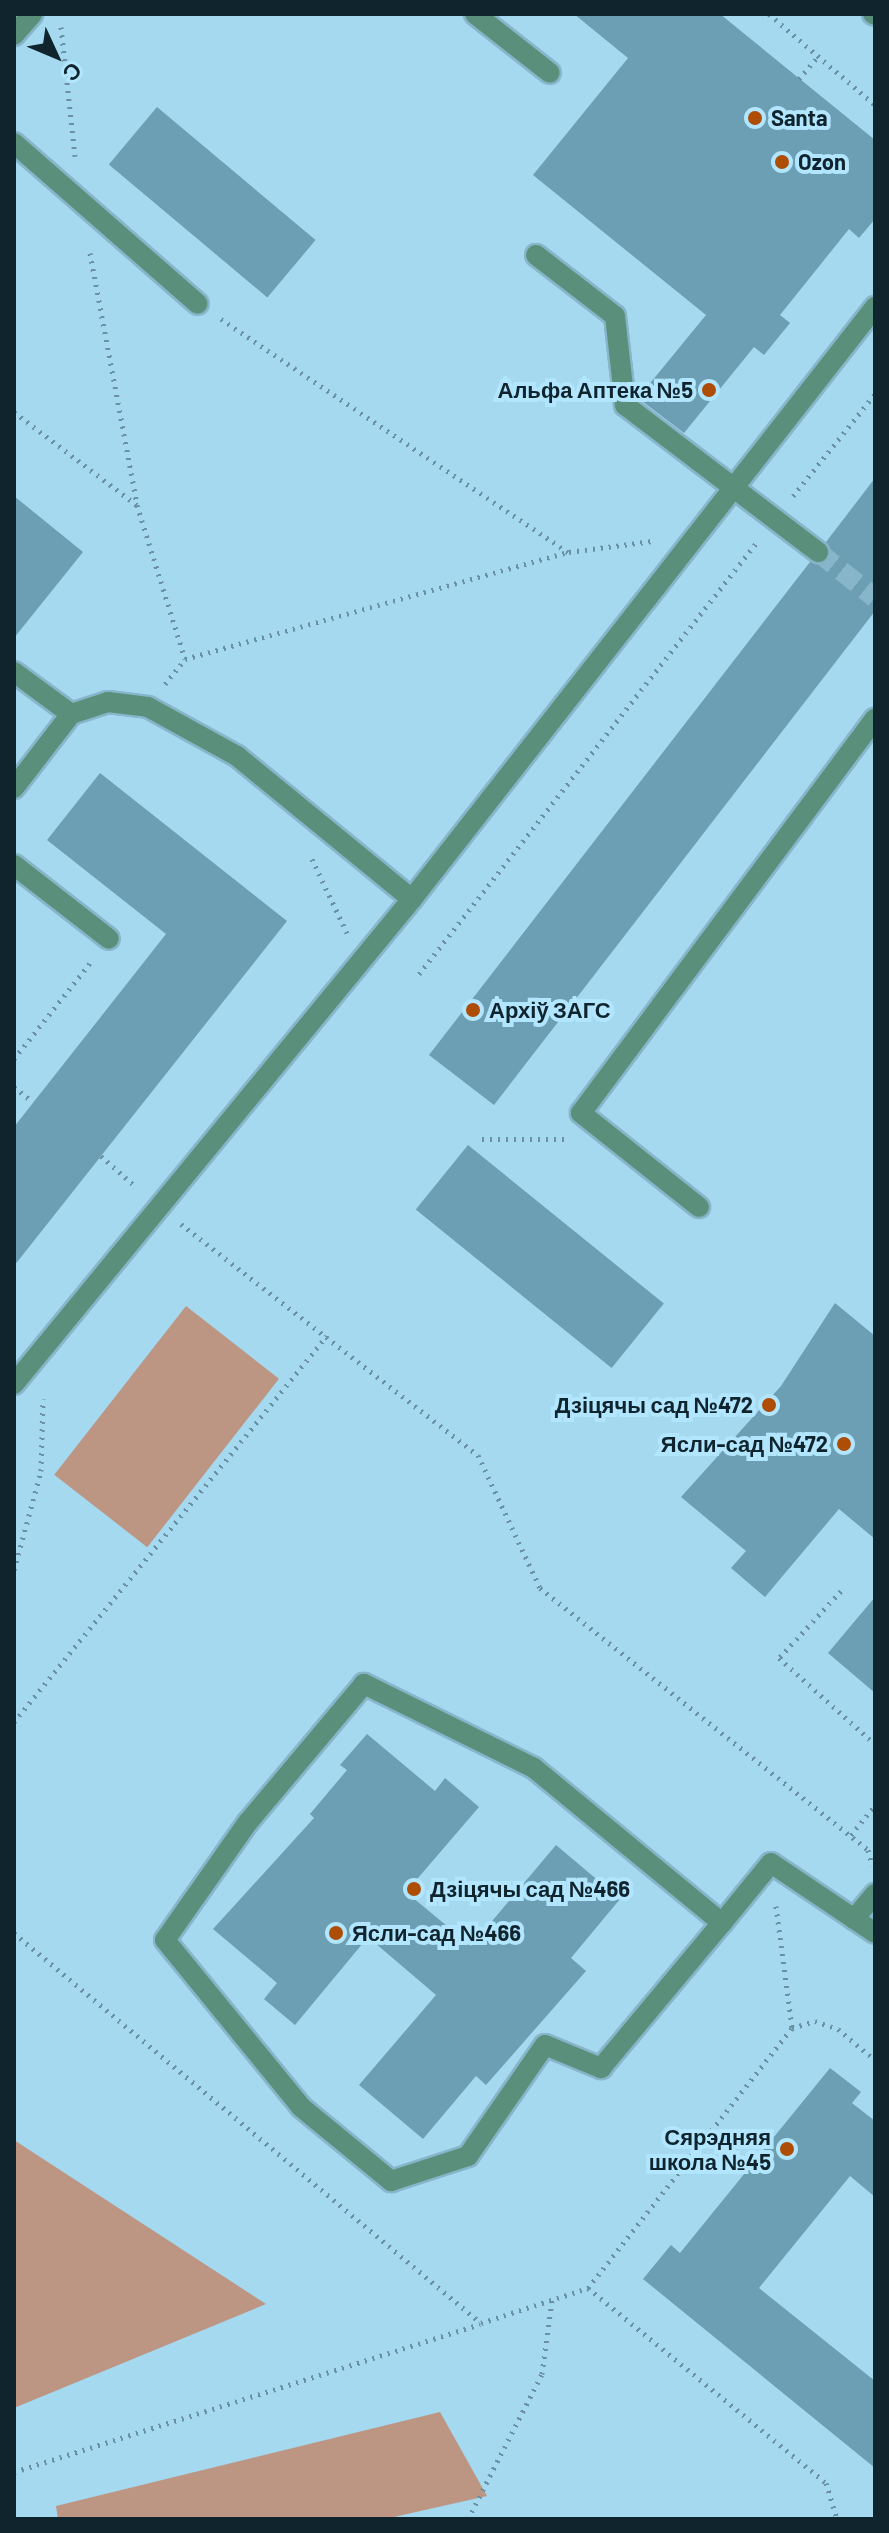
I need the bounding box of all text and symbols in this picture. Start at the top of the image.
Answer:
north arrow [16,16,96,96]
text: С [58,58,88,87]
place label: Santa [771,105,828,131]
marker: Santa [746,109,764,127]
place label: Ozon [798,149,846,175]
marker: Ozon [773,153,791,171]
place label: Альфа Аптека №5 [498,377,693,403]
marker: Альфа Аптека №5 [700,381,718,399]
place label: Архіў ЗАГС [489,997,611,1023]
marker: Архіў ЗАГС [464,1001,482,1019]
place label: Дзіцячы сад №472 [555,1392,753,1418]
marker: Дзіцячы сад №472 [760,1396,778,1414]
place label: Ясли-сад №472 [661,1431,828,1457]
marker: Ясли-сад №472 [835,1435,853,1453]
place label: Дзіцячы сад №466 [430,1876,630,1902]
marker: Дзіцячы сад №466 [405,1880,423,1898]
place label: Ясли-сад №466 [352,1920,521,1946]
marker: Ясли-сад №466 [327,1924,345,1942]
place label: Сярэдняя школа №45 [649,2123,771,2174]
marker: Сярэдняя школа №45 [778,2140,796,2158]

